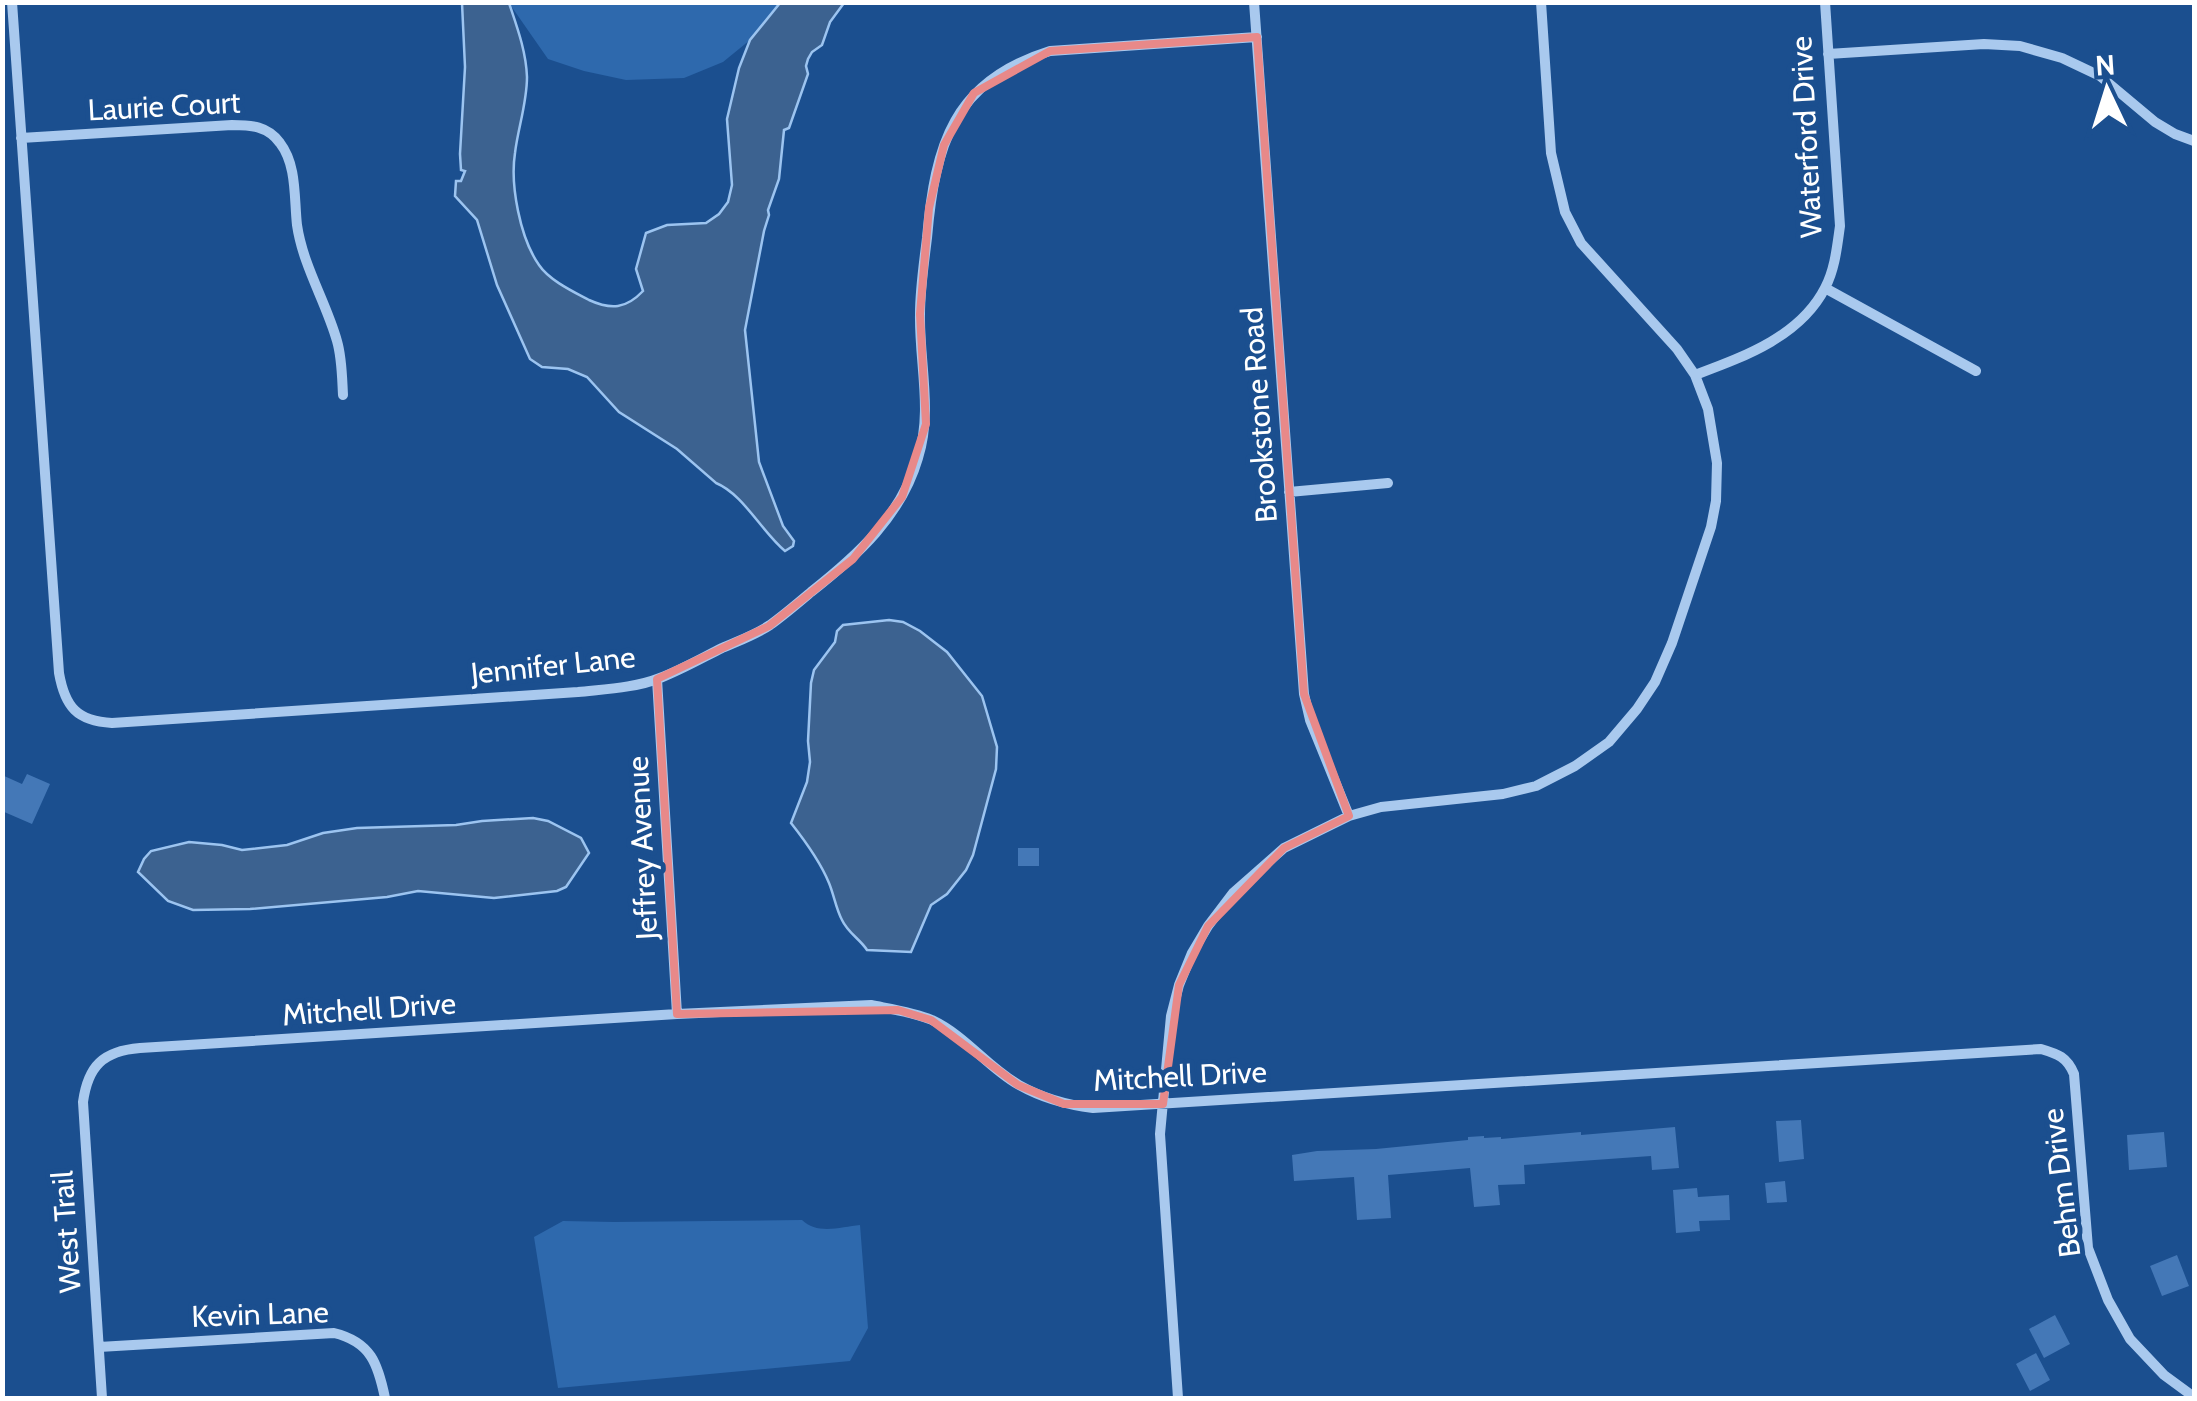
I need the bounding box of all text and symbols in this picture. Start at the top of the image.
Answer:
street label: Waterford Drive [1782,35,1830,239]
north arrow [2057,40,2157,140]
text: N [2094,47,2116,83]
street label: Laurie Court [87,84,241,128]
street label: Brookstone Road [1233,306,1285,524]
street label: Jennifer Lane [468,638,637,692]
street label: Jeffrey Avenue [619,755,665,942]
street label: Mitchell Drive [281,984,457,1034]
street label: Mitchell Drive [1092,1053,1268,1099]
street label: Behm Drive [2034,1106,2088,1260]
street label: West Trail [43,1170,89,1294]
street label: Kevin Lane [191,1293,329,1335]

